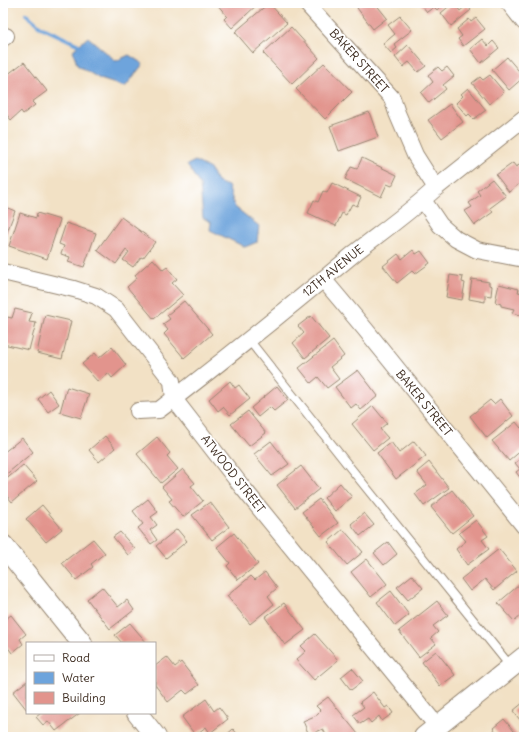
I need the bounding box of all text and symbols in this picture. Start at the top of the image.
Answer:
street label: BAKER STREET [327,25,392,96]
street label: 12TH AVENUE [299,241,366,300]
street label: BAKER STREET [393,366,456,439]
street label: ATWOOD STREET [198,432,269,516]
legend [26,642,156,714]
text: Road [62,650,90,665]
text: Water [62,670,95,685]
text: Building [62,690,106,705]

